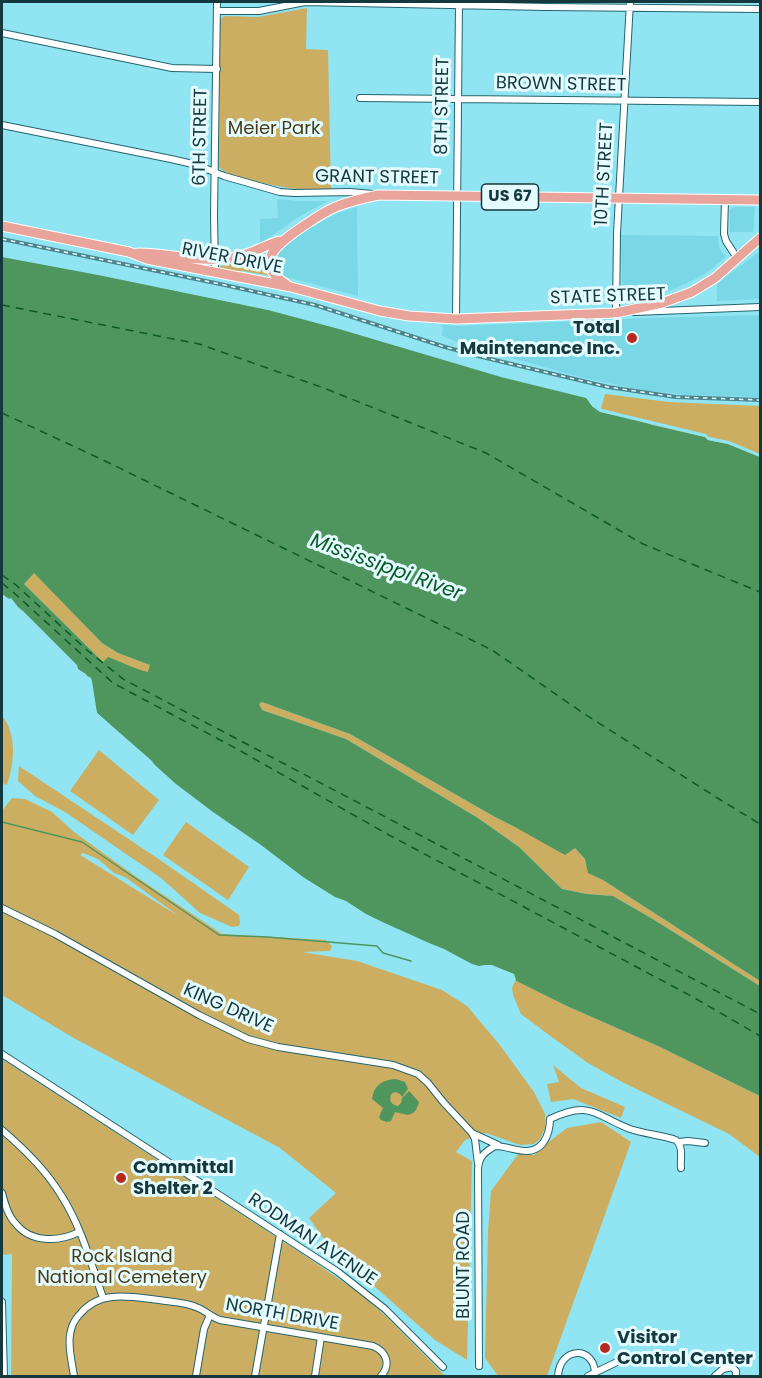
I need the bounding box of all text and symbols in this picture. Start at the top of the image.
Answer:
street label: 8TH STREET [431,57,455,155]
street label: BROWN STREET [496,73,626,97]
street label: 6TH STREET [189,88,213,186]
park label: Meier Park [228,118,320,140]
street label: 10TH STREET [592,122,618,226]
street label: GRANT STREET [315,166,439,190]
road number: US 67 [482,184,538,210]
street label: RIVER DRIVE [180,239,284,279]
street label: STATE STREET [550,284,666,310]
place label: Total Maintenance Inc. [460,317,620,360]
marker: Total Maintenance Inc. [625,331,639,345]
water label: Mississippi River [307,529,465,607]
street label: KING DRIVE [180,980,276,1038]
place label: Committal Shelter 2 [133,1157,234,1200]
marker: Committal Shelter 2 [114,1171,128,1185]
street label: RODMAN AVENUE [244,1189,380,1291]
street label: BLUNT ROAD [453,1211,475,1319]
park label: Rock Island National Cemetery [37,1246,207,1288]
street label: NORTH DRIVE [224,1294,340,1336]
place label: Visitor Control Center [617,1327,753,1370]
marker: Visitor Control Center [598,1341,612,1355]

